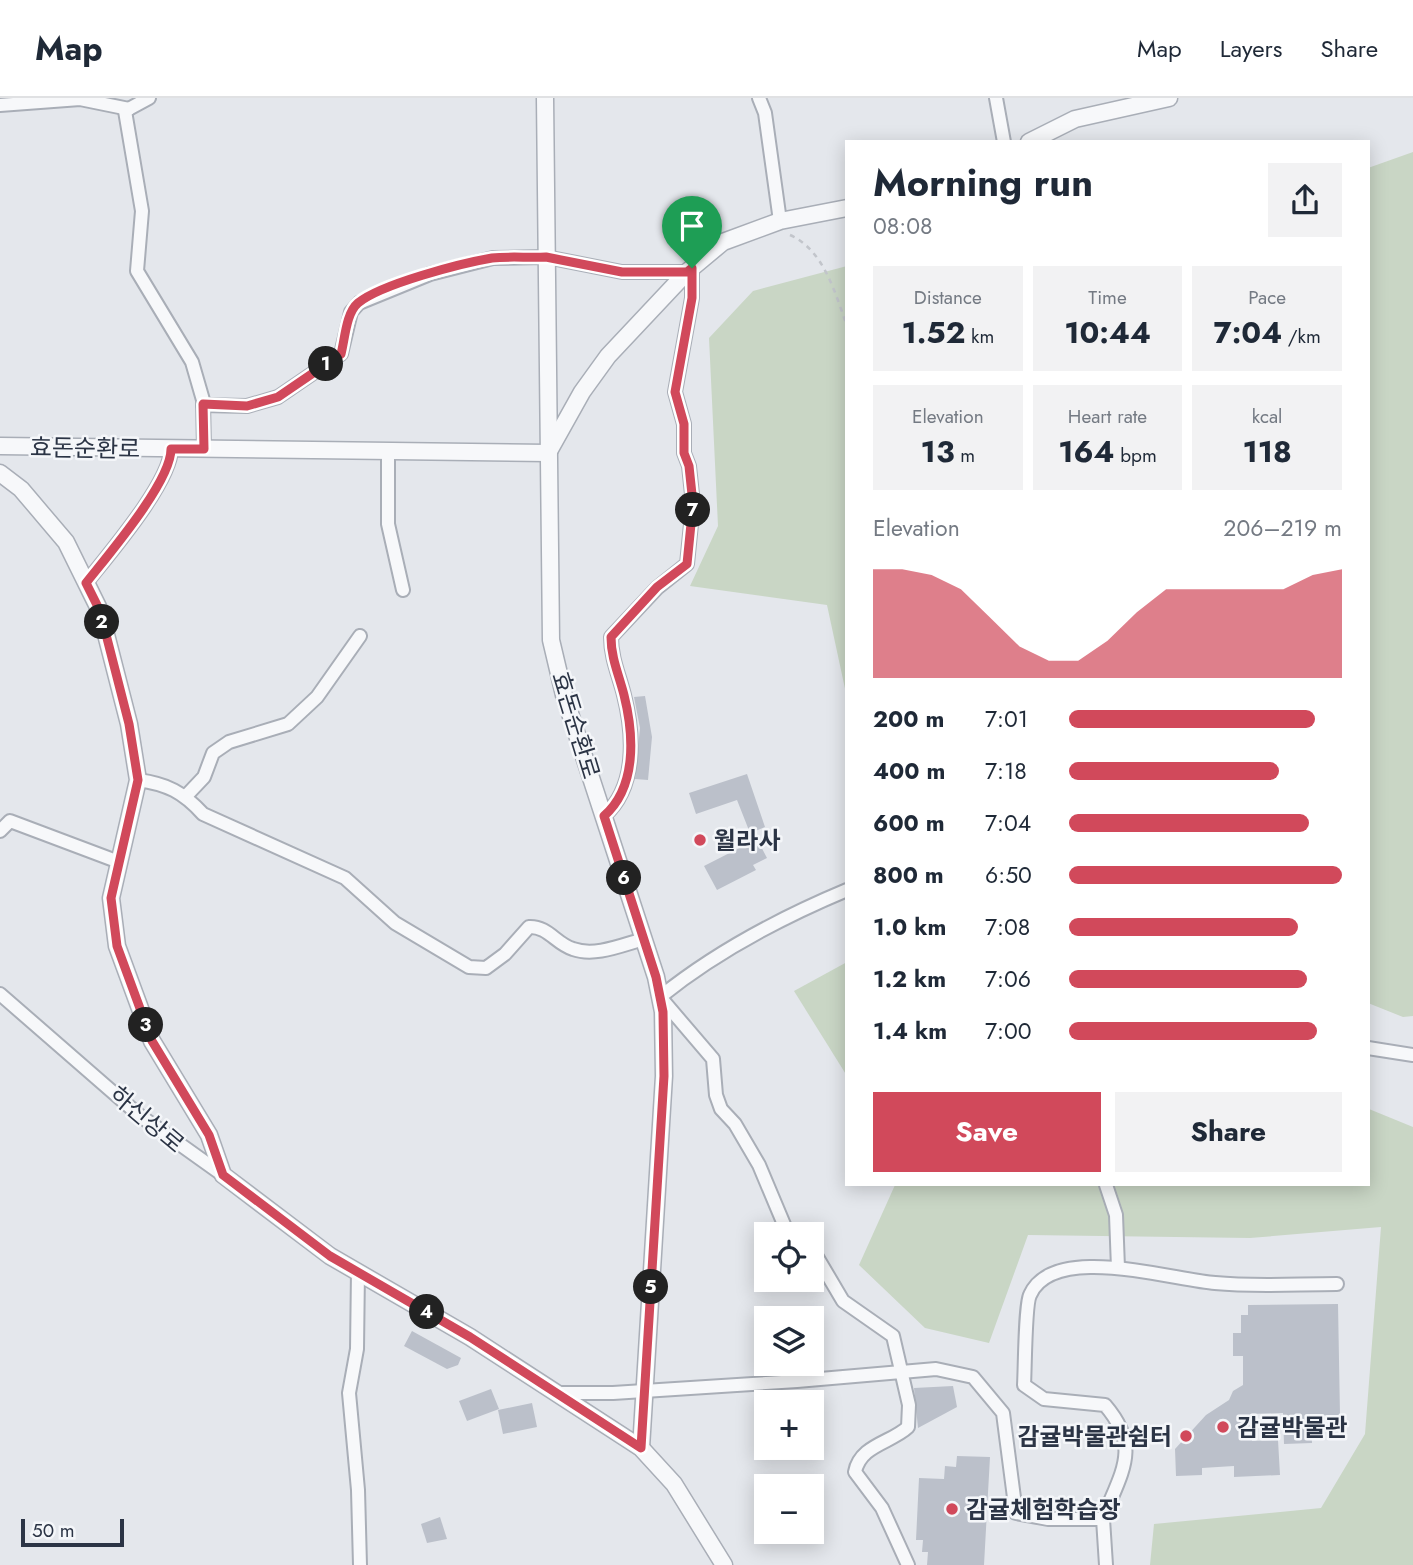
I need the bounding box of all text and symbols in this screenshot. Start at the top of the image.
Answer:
text: Map [35,25,103,72]
text: Map [1137,31,1182,66]
text: Layers [1220,31,1282,66]
text: Share [1320,31,1378,66]
text: Morning run [873,155,1093,210]
button: share [1268,163,1342,237]
pin [662,196,722,268]
icon: arrive [673,207,711,245]
text: 08:08 [873,209,933,243]
text: Distance [914,284,982,311]
text: Time [1088,284,1127,311]
text: Pace [1248,284,1286,311]
text: 1.52 [901,311,965,354]
text: 10:44 [1064,311,1151,354]
text: 7:04 [1214,311,1282,354]
text: km [965,323,994,350]
text: /km [1282,323,1321,350]
pin: 1 [308,346,344,382]
text: 1 [321,350,330,377]
text: Elevation [912,403,984,430]
text: Heart rate [1068,403,1147,430]
text: kcal [1252,403,1283,430]
street label: 효돈순환로 [29,430,141,466]
text: 13 [921,430,955,473]
text: 164 [1058,430,1115,473]
text: 118 [1242,430,1292,473]
text: m [955,442,975,469]
text: bpm [1115,442,1157,469]
pin: 7 [676,492,710,528]
text: 7 [687,496,698,523]
text: Elevation [873,511,960,545]
text: 206–219 m [1223,511,1342,545]
pin: 2 [84,604,119,640]
text: 2 [95,608,108,635]
street label: 효돈순환로 [543,667,609,783]
text: 200 m [873,702,944,736]
text: 7:01 [985,702,1028,736]
text: 400 m [873,754,945,788]
text: 7:18 [985,754,1027,788]
text: 600 m [873,806,945,840]
text: 7:04 [985,806,1031,840]
place label: 월라사 [714,823,780,858]
marker: 월라사 [692,832,708,848]
text: 800 m [873,858,944,892]
text: 6:50 [985,858,1032,892]
pin: 6 [606,860,642,896]
text: 6 [617,864,630,891]
text: 1.0 km [873,910,946,944]
text: 7:08 [985,910,1030,944]
text: 1.2 km [873,962,946,996]
text: 7:06 [985,962,1031,996]
pin: 3 [128,1007,164,1042]
text: 3 [140,1011,151,1038]
text: 1.4 km [873,1014,947,1048]
text: 7:00 [985,1014,1032,1048]
street label: 하신상로 [102,1077,192,1161]
button: Save [873,1092,1101,1172]
button: Share [1115,1092,1342,1172]
map controls [754,1222,824,1544]
button: locate [754,1222,824,1292]
pin: 5 [634,1270,668,1304]
text: 5 [644,1273,657,1300]
pin: 4 [410,1294,444,1330]
text: 4 [420,1298,433,1325]
button: layers [754,1306,824,1376]
button: + [754,1390,824,1460]
place label: 감귤박물관 [1237,1410,1347,1445]
place label: 감귤박물관쉼터 [1017,1419,1172,1454]
marker: 감귤박물관 [1215,1419,1231,1435]
marker: 감귤박물관쉼터 [1178,1428,1194,1444]
button: − [754,1474,824,1544]
place label: 감귤체험학습장 [966,1492,1121,1527]
marker: 감귤체험학습장 [944,1501,960,1517]
scale bar [21,1516,124,1548]
text: 50 m [32,1517,75,1544]

